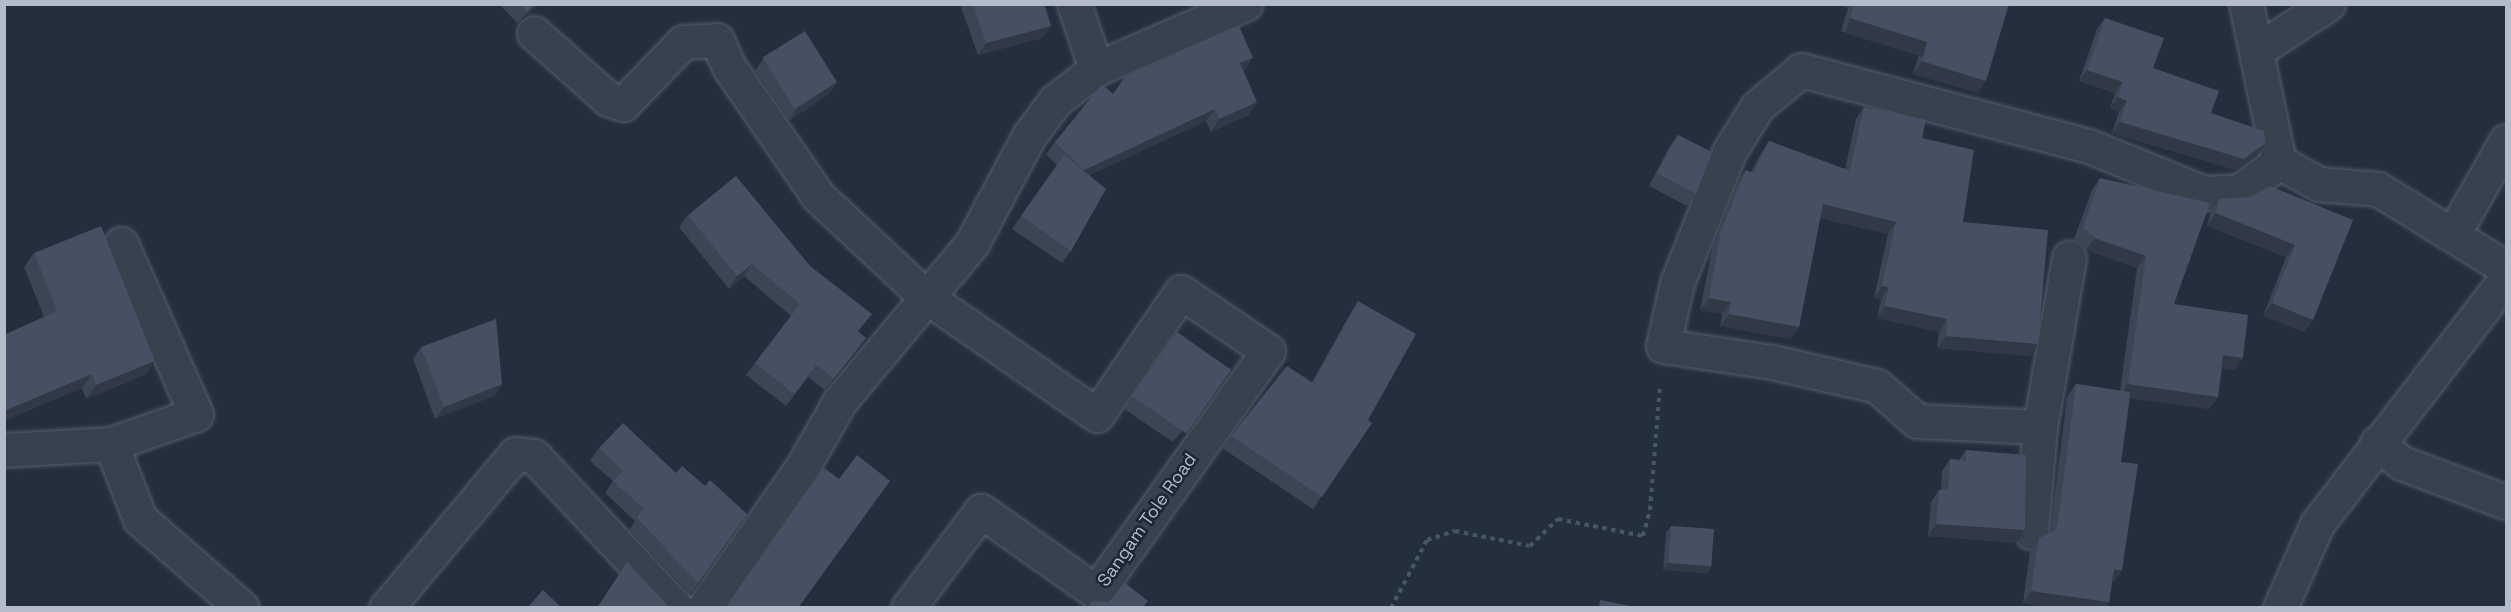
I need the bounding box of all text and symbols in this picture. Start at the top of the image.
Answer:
street label: Sangam Tole Road [1093,449,1201,591]

